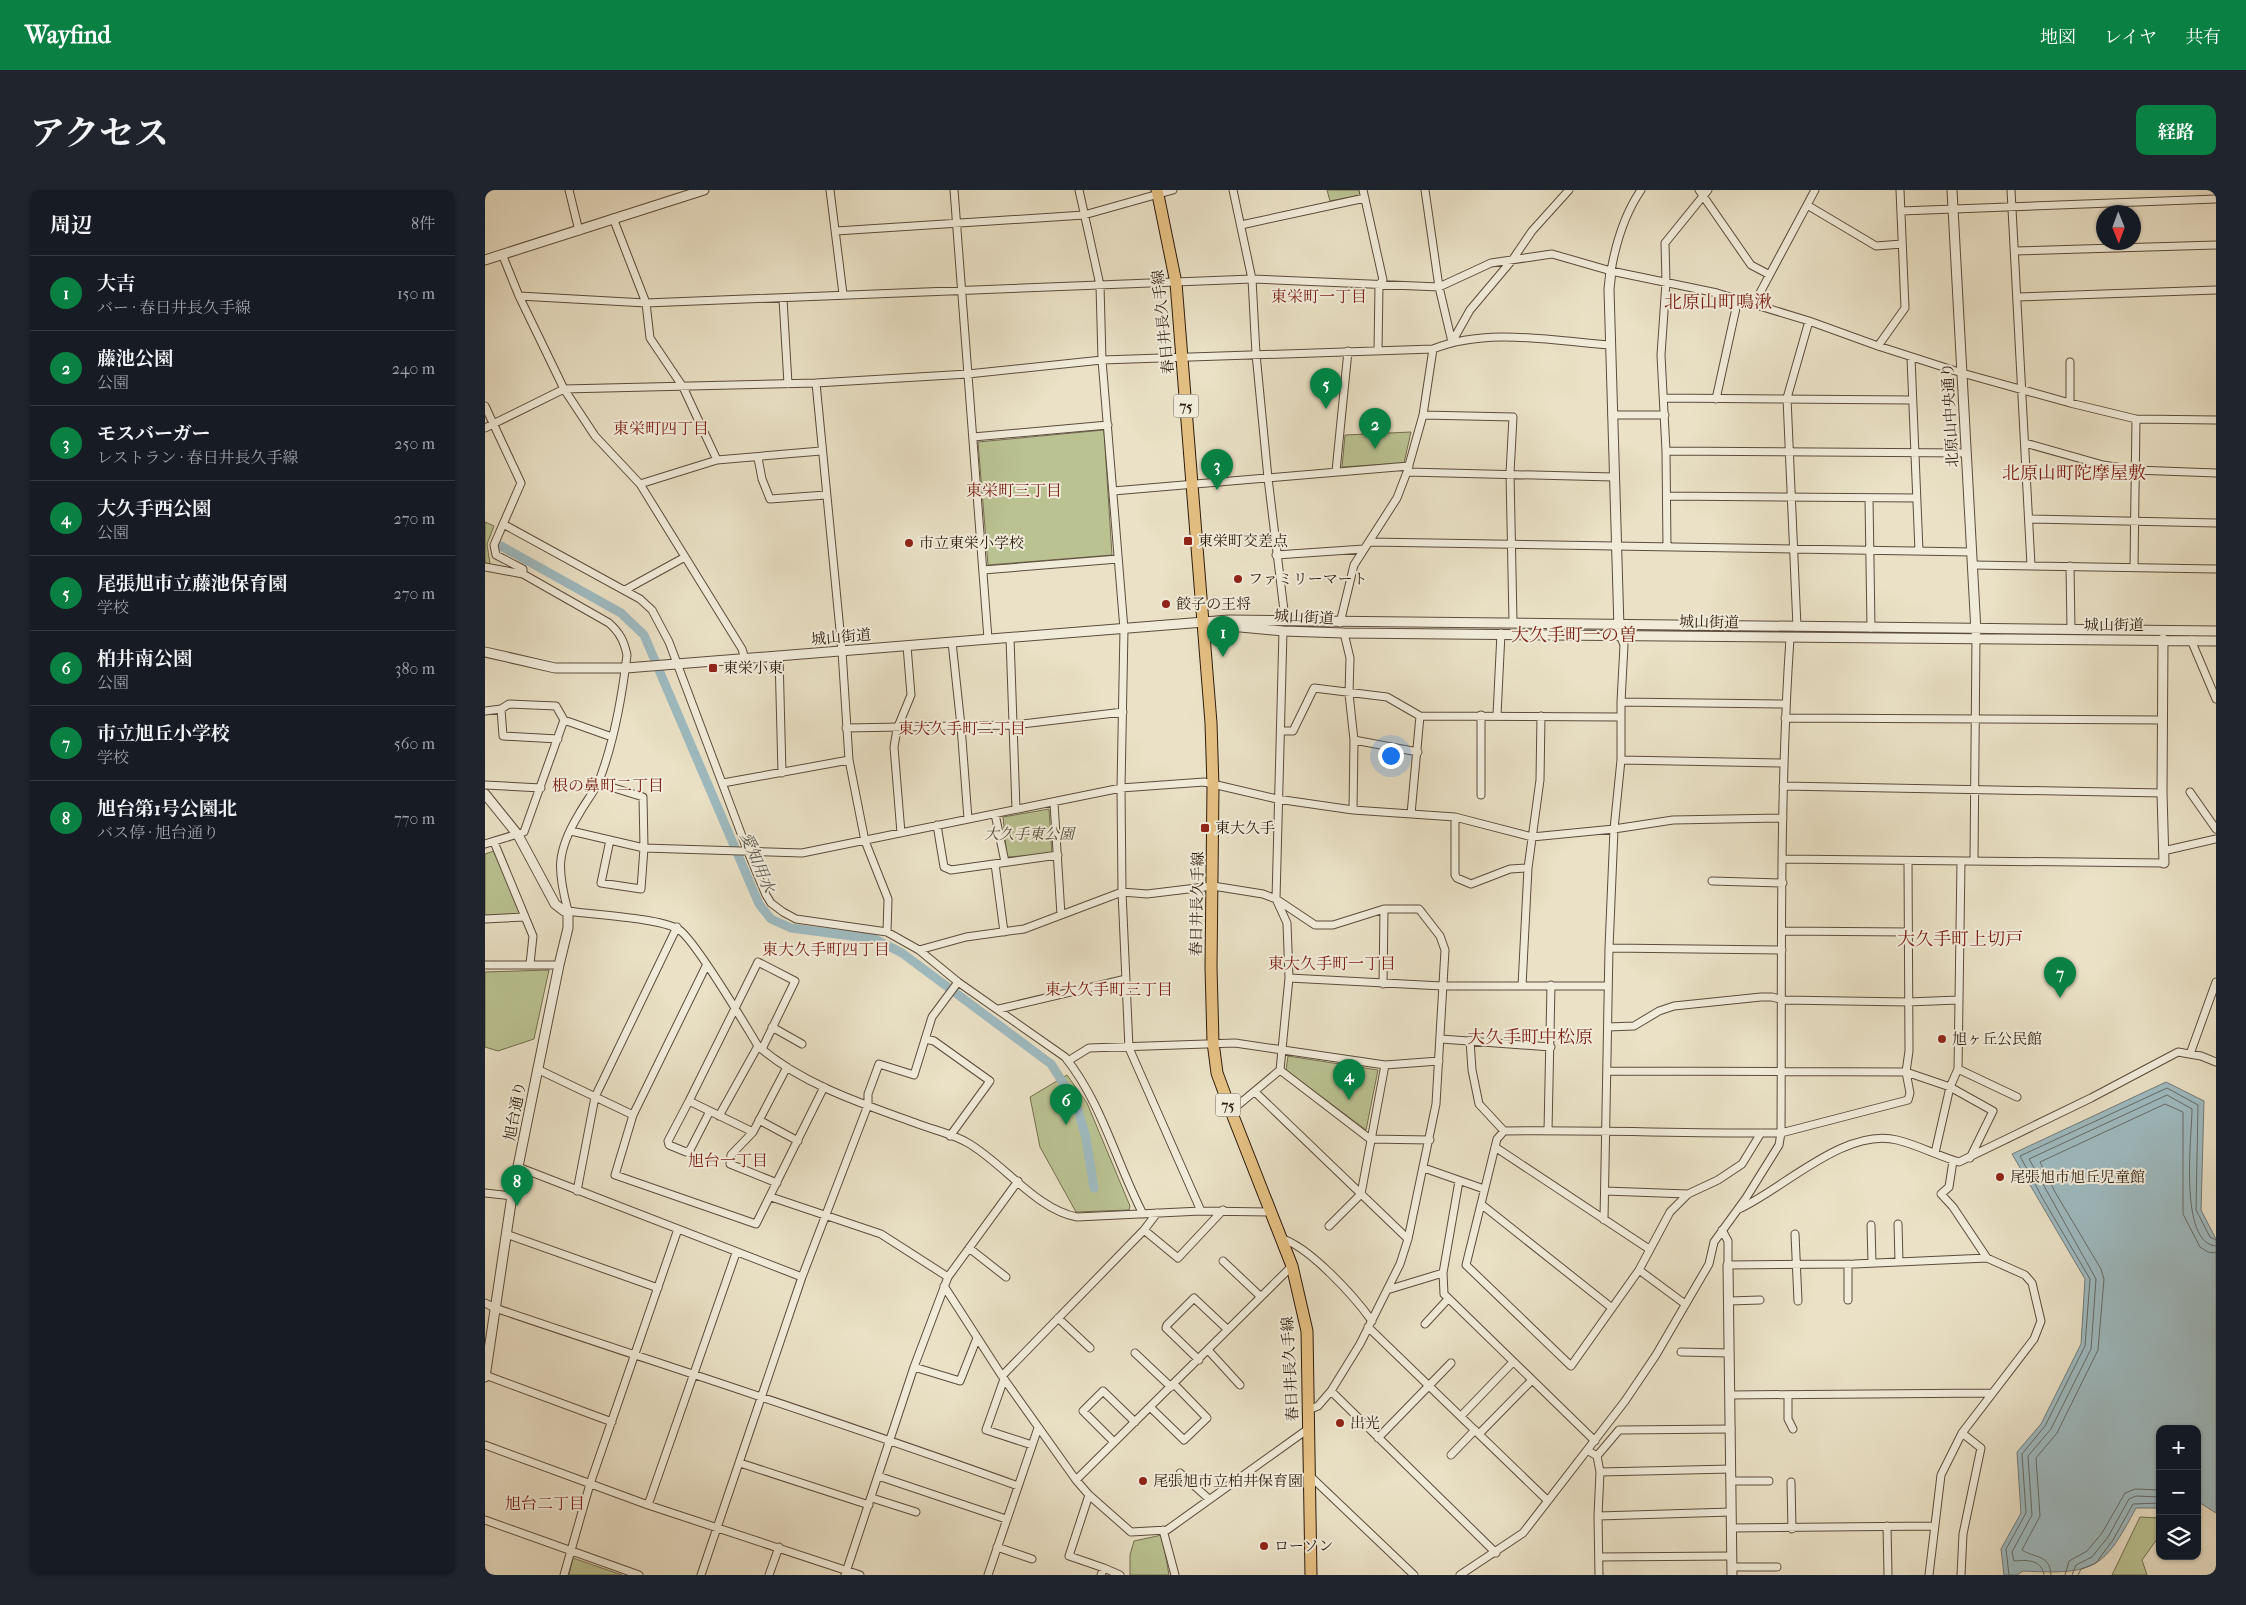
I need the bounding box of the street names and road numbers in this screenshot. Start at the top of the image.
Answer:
street label: 春日井長久手線 [1149,269,1177,375]
street label: 北原山中央通り [1938,362,1962,468]
road number: 75 [1173,395,1199,418]
street label: 城山街道 [1274,606,1334,628]
street label: 城山街道 [1679,612,1739,632]
street label: 城山街道 [2084,616,2144,634]
street label: 城山街道 [810,625,872,649]
street label: 春日井長久手線 [1187,851,1207,957]
street label: 旭台通り [500,1080,530,1142]
road number: 75 [1215,1094,1241,1116]
street label: 春日井長久手線 [1278,1316,1302,1422]

